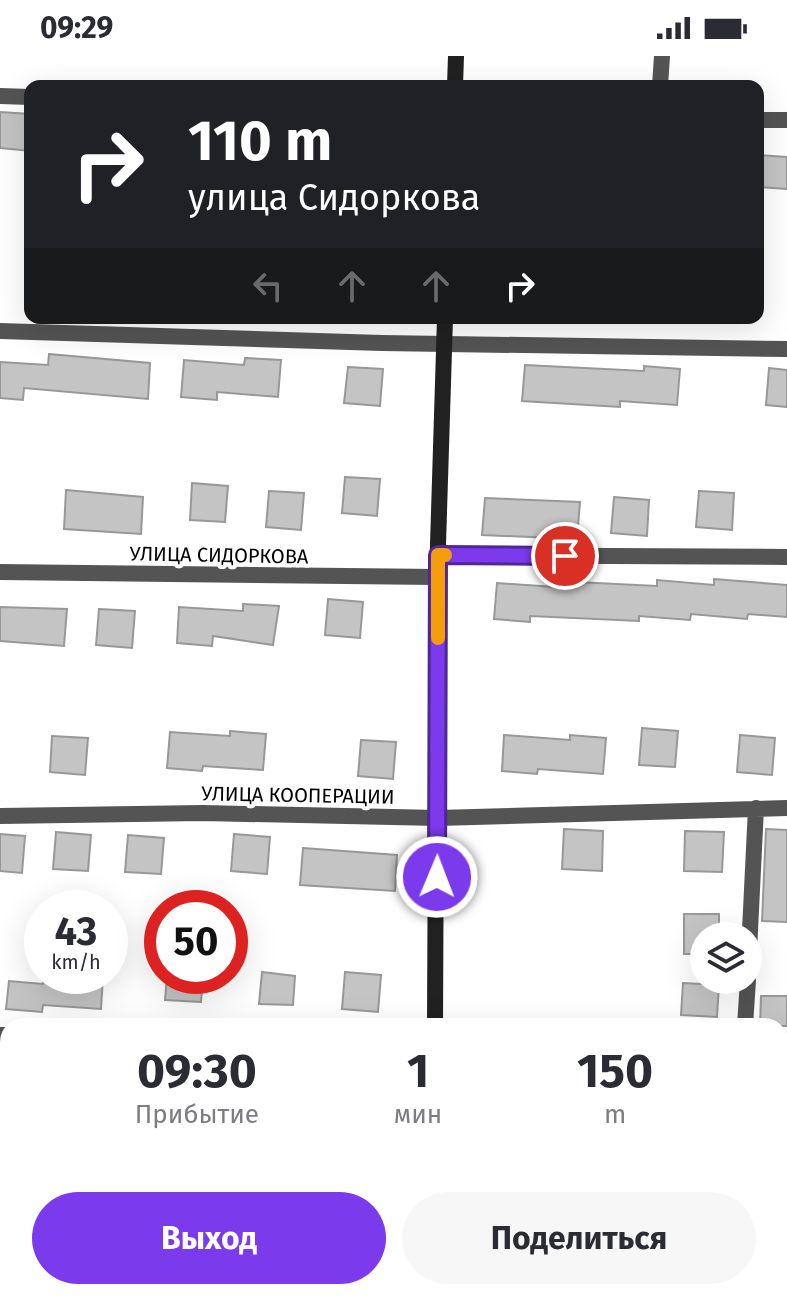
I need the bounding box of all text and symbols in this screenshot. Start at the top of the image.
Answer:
text: 09:29 [40,10,113,46]
text: 110 m [188,108,332,175]
icon: right [56,112,160,216]
text: улица Сидоркова [188,176,480,220]
icon: left [246,264,290,308]
icon: ahead [330,264,374,308]
icon: ahead [414,264,458,308]
icon: right [498,264,542,308]
pin [531,522,599,590]
icon: arrive [543,534,587,578]
street label: УЛИЦА СИДОРКОВА [129,541,309,569]
street label: УЛИЦА КООПЕРАЦИИ [201,781,395,809]
position arrow [395,835,479,919]
speed limit sign: 50 [144,890,248,994]
text: 43 [55,908,97,956]
map controls [690,922,762,994]
button: layers [690,922,762,994]
text: km/h [51,950,101,974]
text: 09:30 [137,1042,257,1100]
text: 1 [407,1042,429,1100]
text: 150 [577,1042,653,1100]
text: Прибытие [135,1099,259,1130]
text: мин [394,1099,442,1130]
text: m [604,1099,626,1130]
button: Выход [32,1192,386,1284]
button: Поделиться [402,1192,756,1284]

